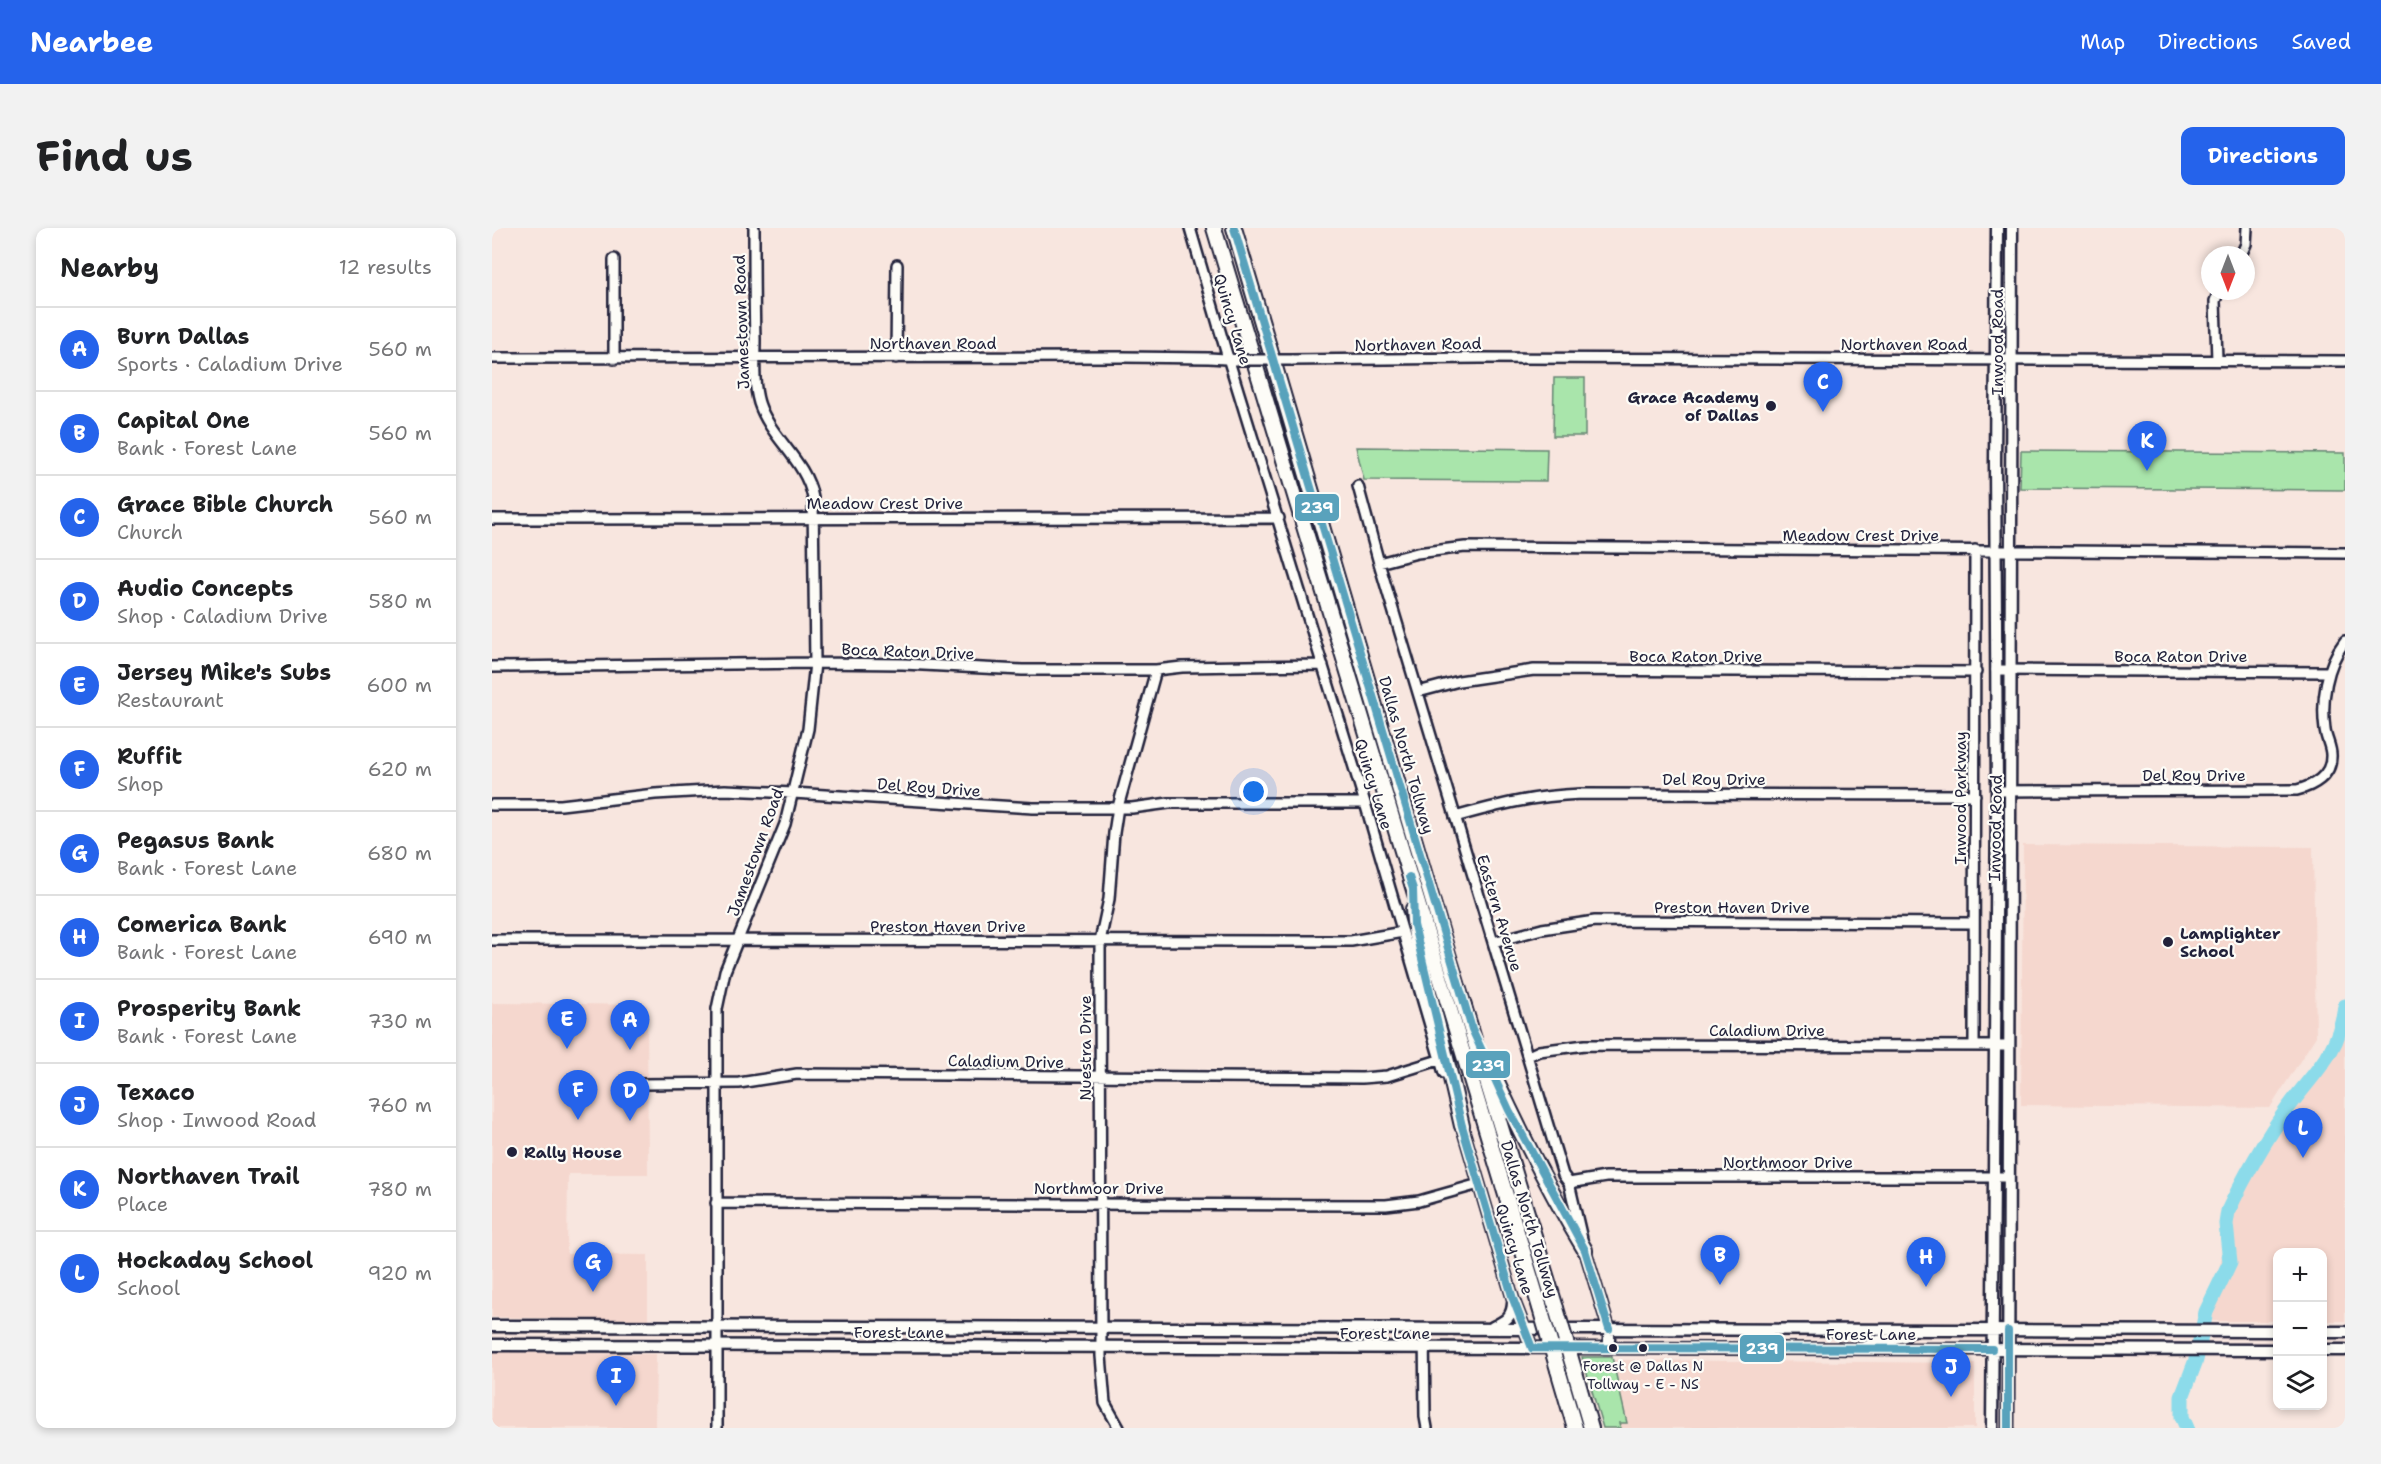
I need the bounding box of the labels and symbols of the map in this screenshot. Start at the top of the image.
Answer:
north arrow [2201,246,2255,300]
street label: Jamestown Road [729,254,754,390]
street label: Quincy Lane [1209,271,1256,367]
street label: Inwood Road [1987,289,2008,395]
street label: Northaven Road [869,333,997,354]
street label: Northaven Road [1354,333,1482,356]
street label: Northaven Road [1840,334,1968,355]
pin: C [1804,362,1842,412]
place label: Grace Academy of Dallas [1628,387,1759,426]
marker: Grace Academy of Dallas [1764,399,1778,413]
pin: K [2128,422,2166,471]
street label: Meadow Crest Drive [807,493,963,514]
line badge: 239 [1294,493,1340,522]
text: 239 [1301,497,1333,518]
street label: Meadow Crest Drive [1783,525,1939,546]
street label: Boca Raton Drive [841,639,975,664]
street label: Boca Raton Drive [1629,646,1763,667]
street label: Boca Raton Drive [2114,646,2248,667]
street label: Dallas North Tollway [1374,674,1439,836]
street label: Inwood Parkway [1950,731,1971,865]
street label: Quincy Lane [1350,736,1397,832]
street label: Del Roy Drive [2142,765,2246,786]
street label: Del Roy Drive [1662,769,1766,790]
street label: Del Roy Drive [877,773,981,802]
street label: Inwood Road [1984,774,2007,882]
your location [1239,777,1268,806]
street label: Jamestown Road [723,785,788,919]
street label: Eastern Avenue [1472,852,1527,974]
street label: Preston Haven Drive [1654,897,1810,918]
street label: Preston Haven Drive [870,916,1026,937]
place label: Lamplighter School [2180,923,2281,962]
marker: Lamplighter School [2161,935,2175,949]
street label: Nuestra Drive [1075,995,1096,1101]
pin: E [548,1000,586,1049]
pin: A [610,1000,650,1050]
street label: Caladium Drive [1709,1020,1825,1041]
street label: Caladium Drive [948,1050,1064,1073]
line badge: 239 [1465,1050,1511,1079]
text: 239 [1472,1055,1504,1076]
pin: F [558,1070,598,1120]
pin: D [610,1072,650,1121]
pin: L [2284,1108,2322,1158]
street label: Dallas North Tollway [1496,1138,1563,1300]
place label: Rally House [524,1142,622,1163]
marker: Rally House [505,1145,519,1159]
street label: Northmoor Drive [1723,1152,1853,1173]
street label: Northmoor Drive [1034,1178,1164,1199]
street label: Quincy Lane [1491,1201,1538,1297]
pin: B [1700,1236,1740,1285]
pin: H [1906,1238,1946,1287]
pin: G [574,1242,612,1292]
street label: Forest Lane [854,1322,944,1343]
street label: Forest Lane [1340,1323,1430,1344]
street label: Forest Lane [1826,1324,1916,1345]
line badge: 239 [1739,1334,1785,1363]
text: 239 [1746,1338,1778,1359]
unlabelled marker [1607,1342,1619,1354]
marker: Forest @ Dallas N Tollway - E - NS [1637,1342,1649,1354]
pin: J [1932,1348,1970,1397]
pin: I [596,1356,636,1406]
place label: Forest @ Dallas N Tollway - E - NS [1583,1357,1703,1393]

